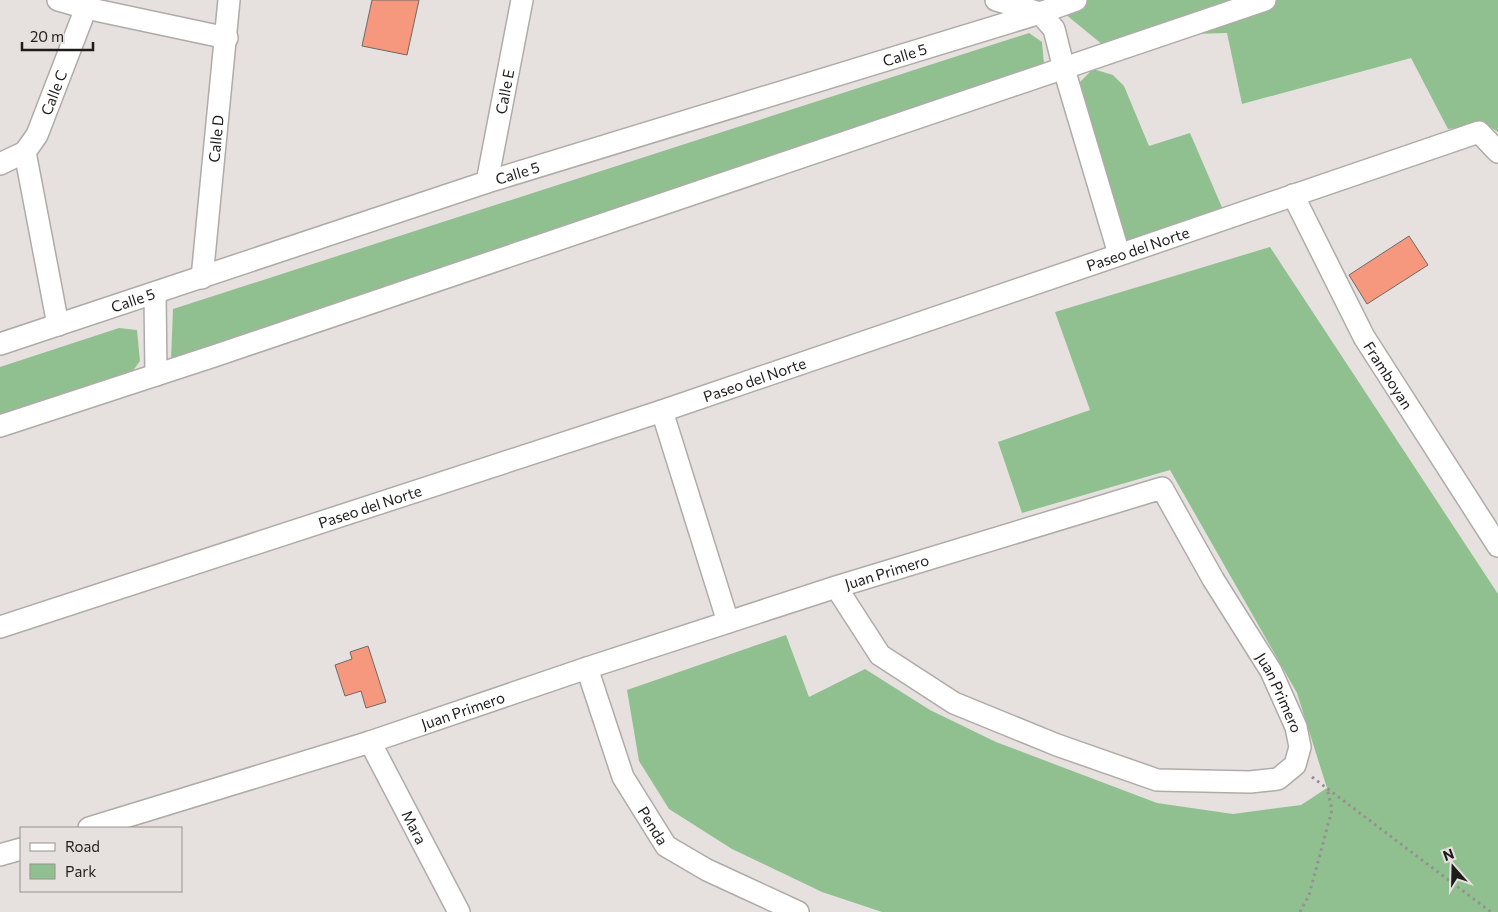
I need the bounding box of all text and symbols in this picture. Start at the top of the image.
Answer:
scale bar [22,20,94,52]
text: 20 m [30,27,64,45]
street label: Calle 5 [880,39,929,70]
street label: Calle C [37,67,70,118]
street label: Calle E [491,68,518,116]
street label: Calle D [204,114,227,163]
street label: Calle 5 [493,158,542,188]
street label: Paseo del Norte [1084,223,1191,274]
street label: Calle 5 [109,284,157,315]
street label: Framboyan [1360,338,1417,412]
street label: Paseo del Norte [701,354,808,405]
street label: Paseo del Norte [316,481,424,532]
street label: Juan Primero [842,550,931,593]
street label: Juan Primero [1253,649,1306,734]
street label: Juan Primero [419,688,507,733]
street label: Penda [634,803,672,848]
street label: Mara [398,807,431,847]
legend [20,827,182,892]
text: Road [65,837,100,855]
north arrow [1428,842,1478,892]
text: N [1441,845,1456,864]
text: Park [65,862,96,880]

